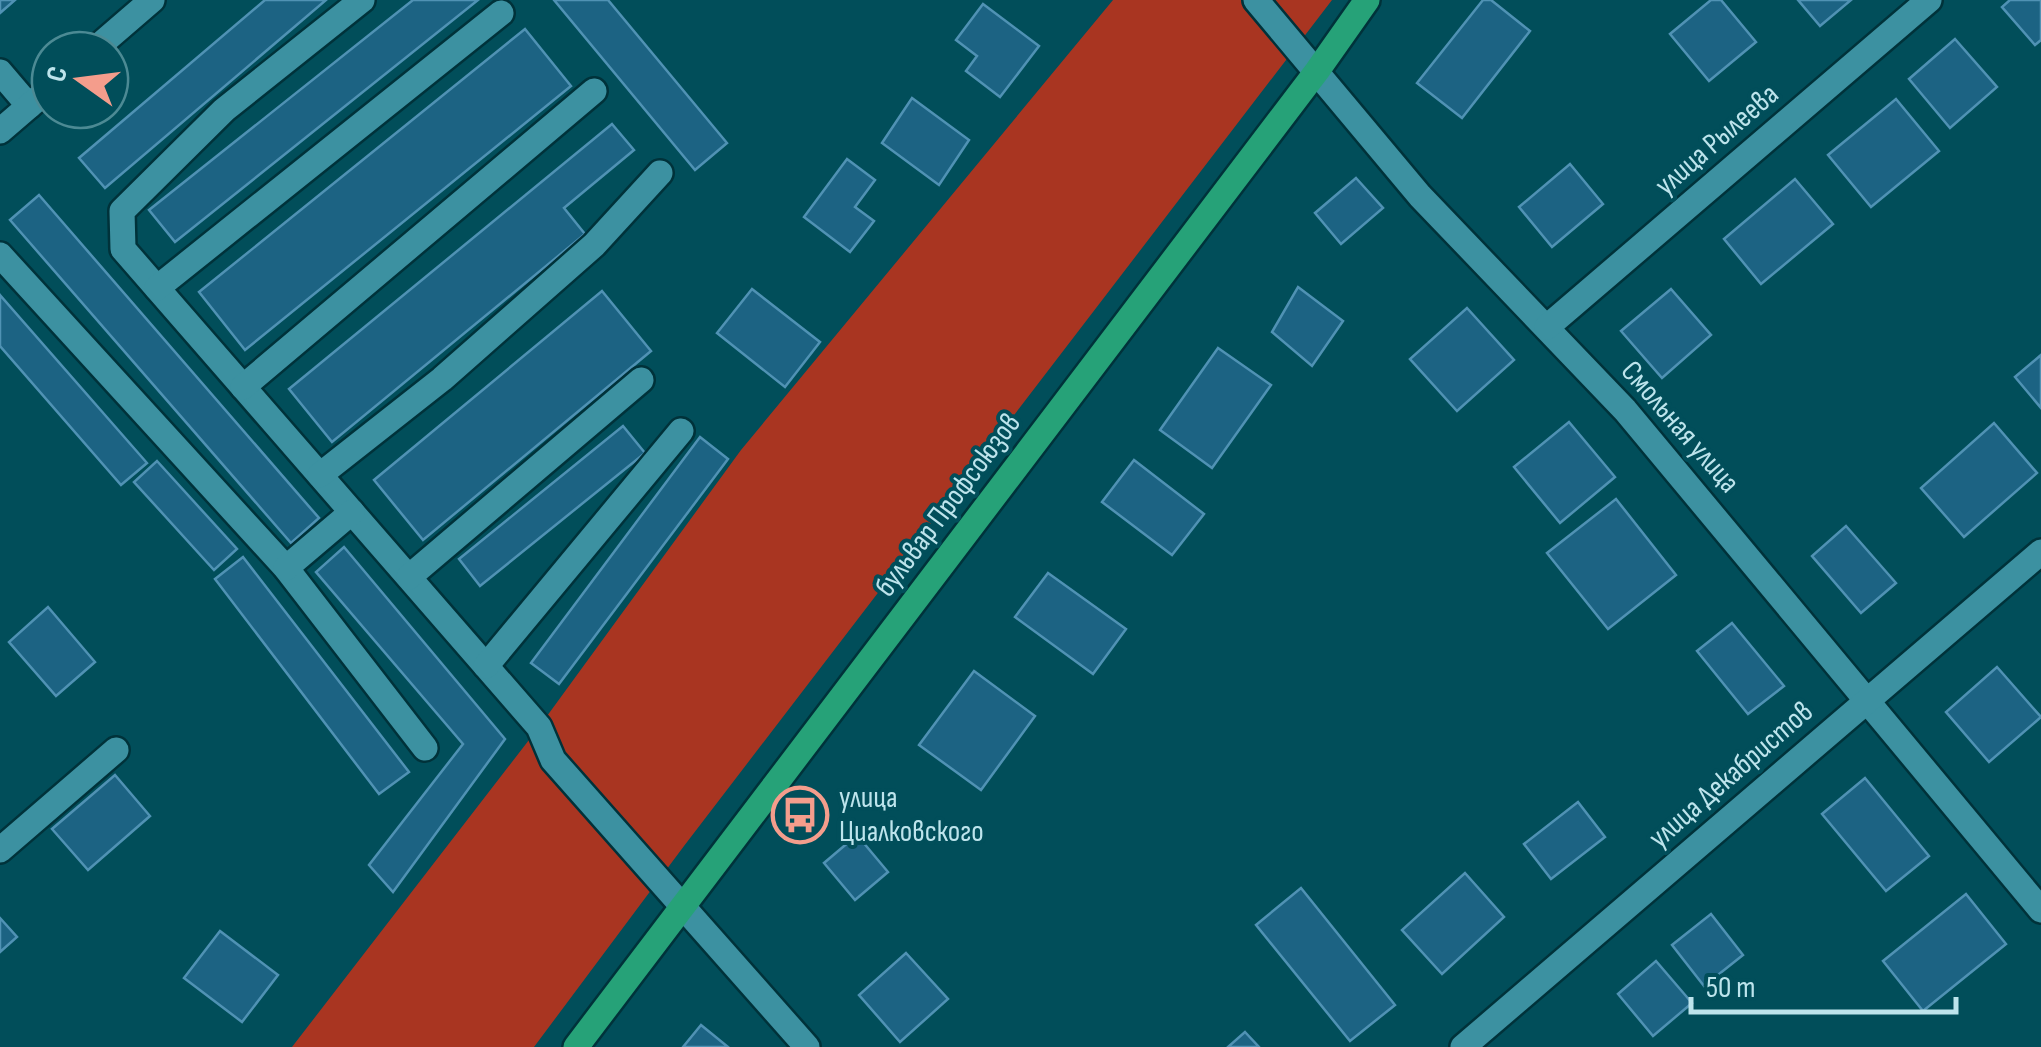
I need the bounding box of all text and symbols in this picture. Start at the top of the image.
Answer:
north arrow [30,30,130,130]
text: С [39,63,75,85]
street label: улица Рылеева [1648,77,1786,203]
street label: Смольная улица [1613,354,1747,500]
street label: бульвар Профсоюзов [867,406,1029,604]
street label: улица Декабристов [1641,694,1821,856]
place label: улица Циалковского [839,780,984,850]
bus stop icon: улица Циалковского [770,785,830,845]
scale bar [1691,952,1956,1014]
text: 50 m [1706,970,1755,1006]

